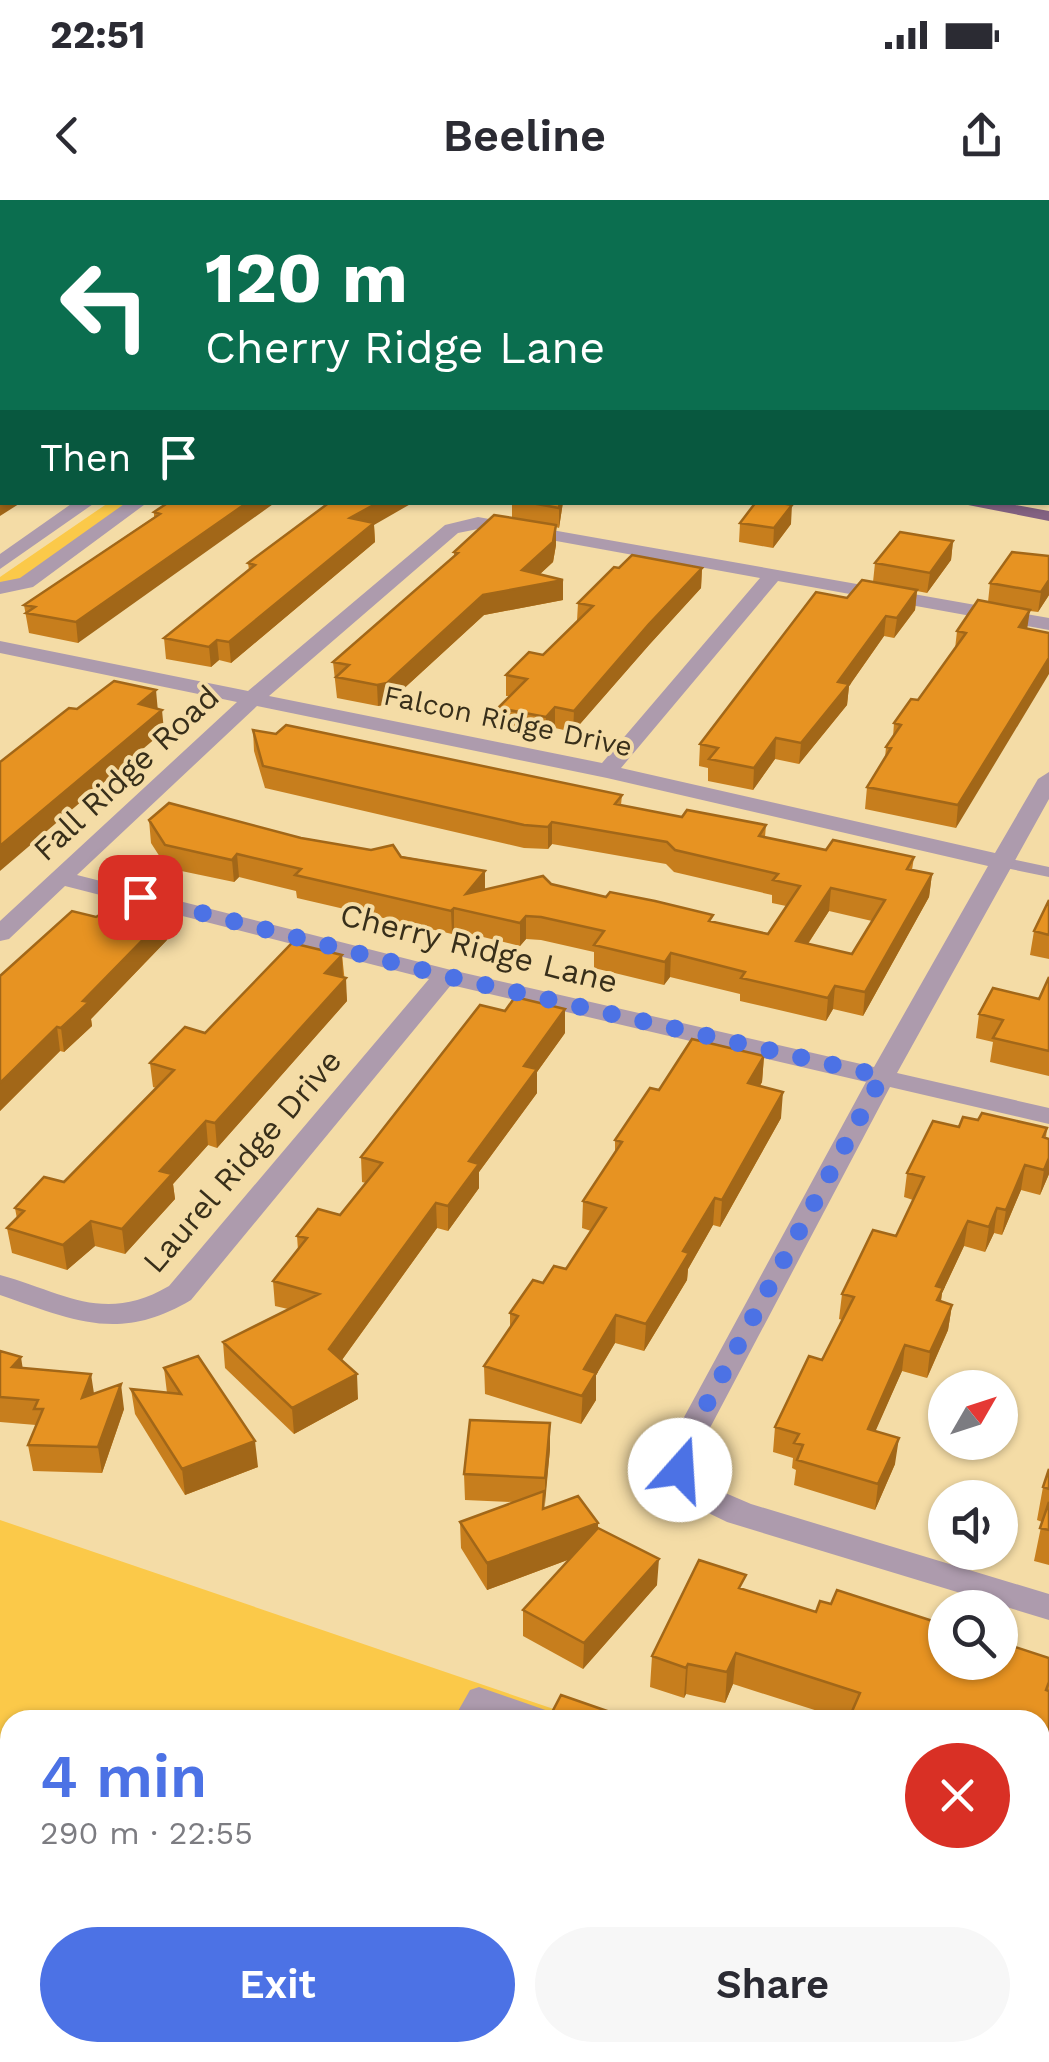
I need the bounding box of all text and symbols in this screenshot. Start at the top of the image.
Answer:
text: 22:51 [50,13,145,57]
icon: back [40,108,95,163]
icon: share [954,108,1009,163]
text: Beeline [443,109,606,162]
text: 120 m [205,237,408,319]
icon: left [40,240,170,370]
text: Cherry Ridge Lane [205,321,605,374]
icon: arrive [151,430,206,485]
text: Then [40,436,131,480]
street label: Fall Ridge Road [25,677,227,869]
street label: Falcon Ridge Drive [381,679,635,763]
pin [98,855,183,940]
icon: arrive [113,870,168,925]
street label: Cherry Ridge Lane [336,895,622,1001]
street label: Laurel Ridge Drive [135,1042,349,1280]
north arrow [928,1370,1018,1460]
map controls [928,1370,1018,1680]
position arrow [628,1418,732,1522]
button: sound [928,1480,1018,1570]
button: search [928,1590,1018,1680]
text: 4 min [40,1741,207,1812]
button: close [905,1743,1010,1848]
text: 290 m · 22:55 [40,1814,253,1852]
button: Exit [40,1927,515,2042]
button: Share [535,1927,1010,2042]

